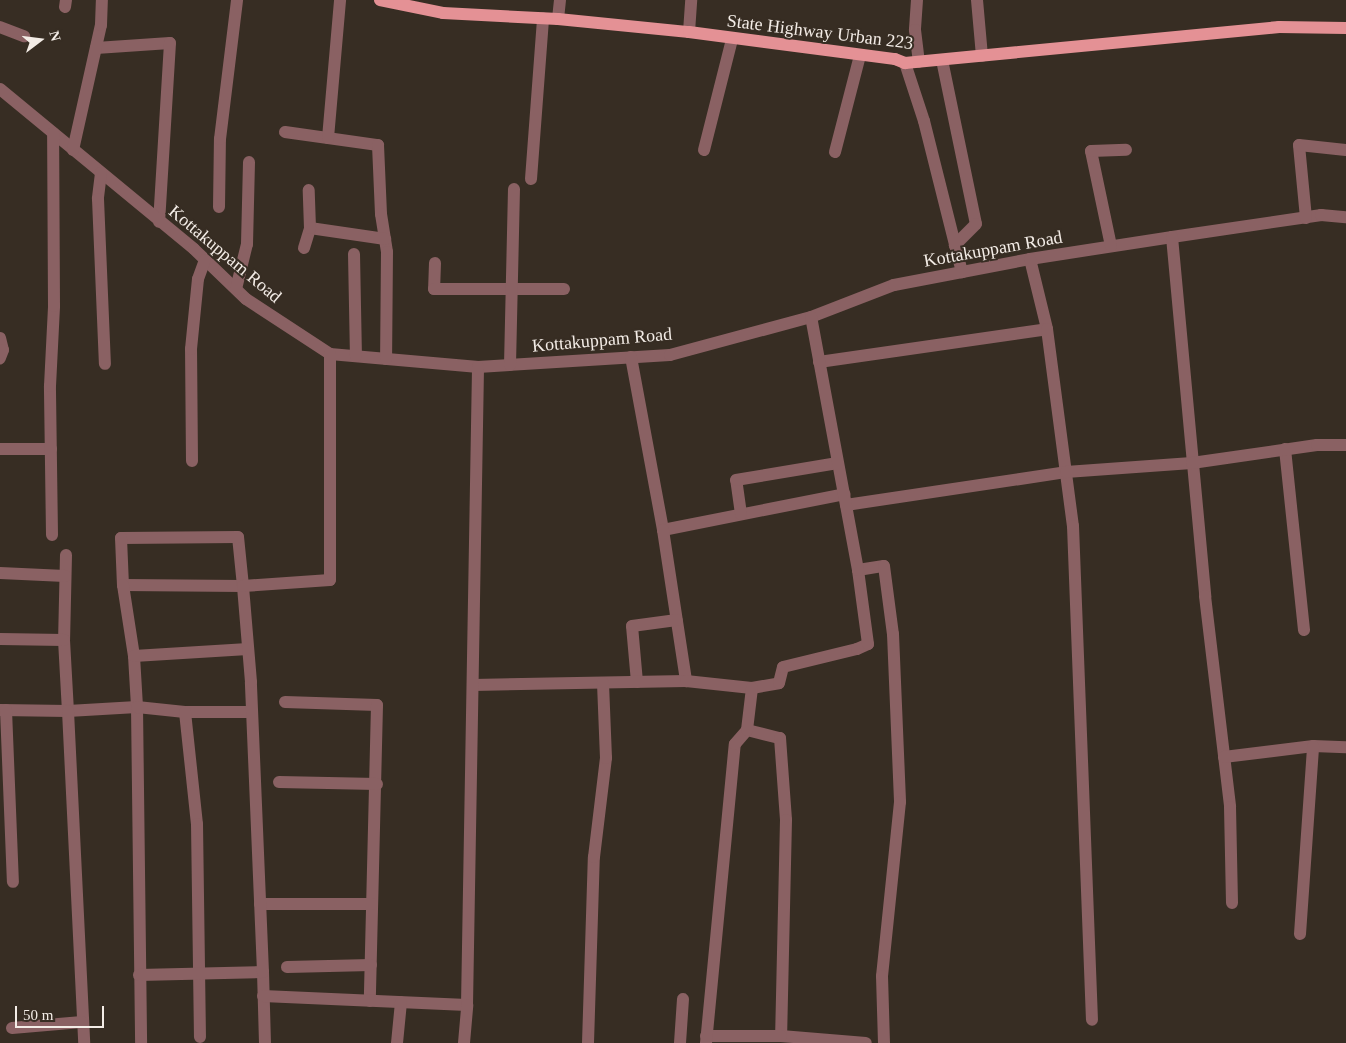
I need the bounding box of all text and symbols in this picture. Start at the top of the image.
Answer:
street label: State Highway Urban 223 [726,10,914,54]
north arrow [15,15,65,65]
text: N [46,29,64,43]
street label: Kottakuppam Road [164,201,286,307]
street label: Kottakuppam Road [922,226,1064,272]
street label: Kottakuppam Road [531,323,673,357]
scale bar [18,996,106,1028]
text: 50 m [23,1007,53,1023]

